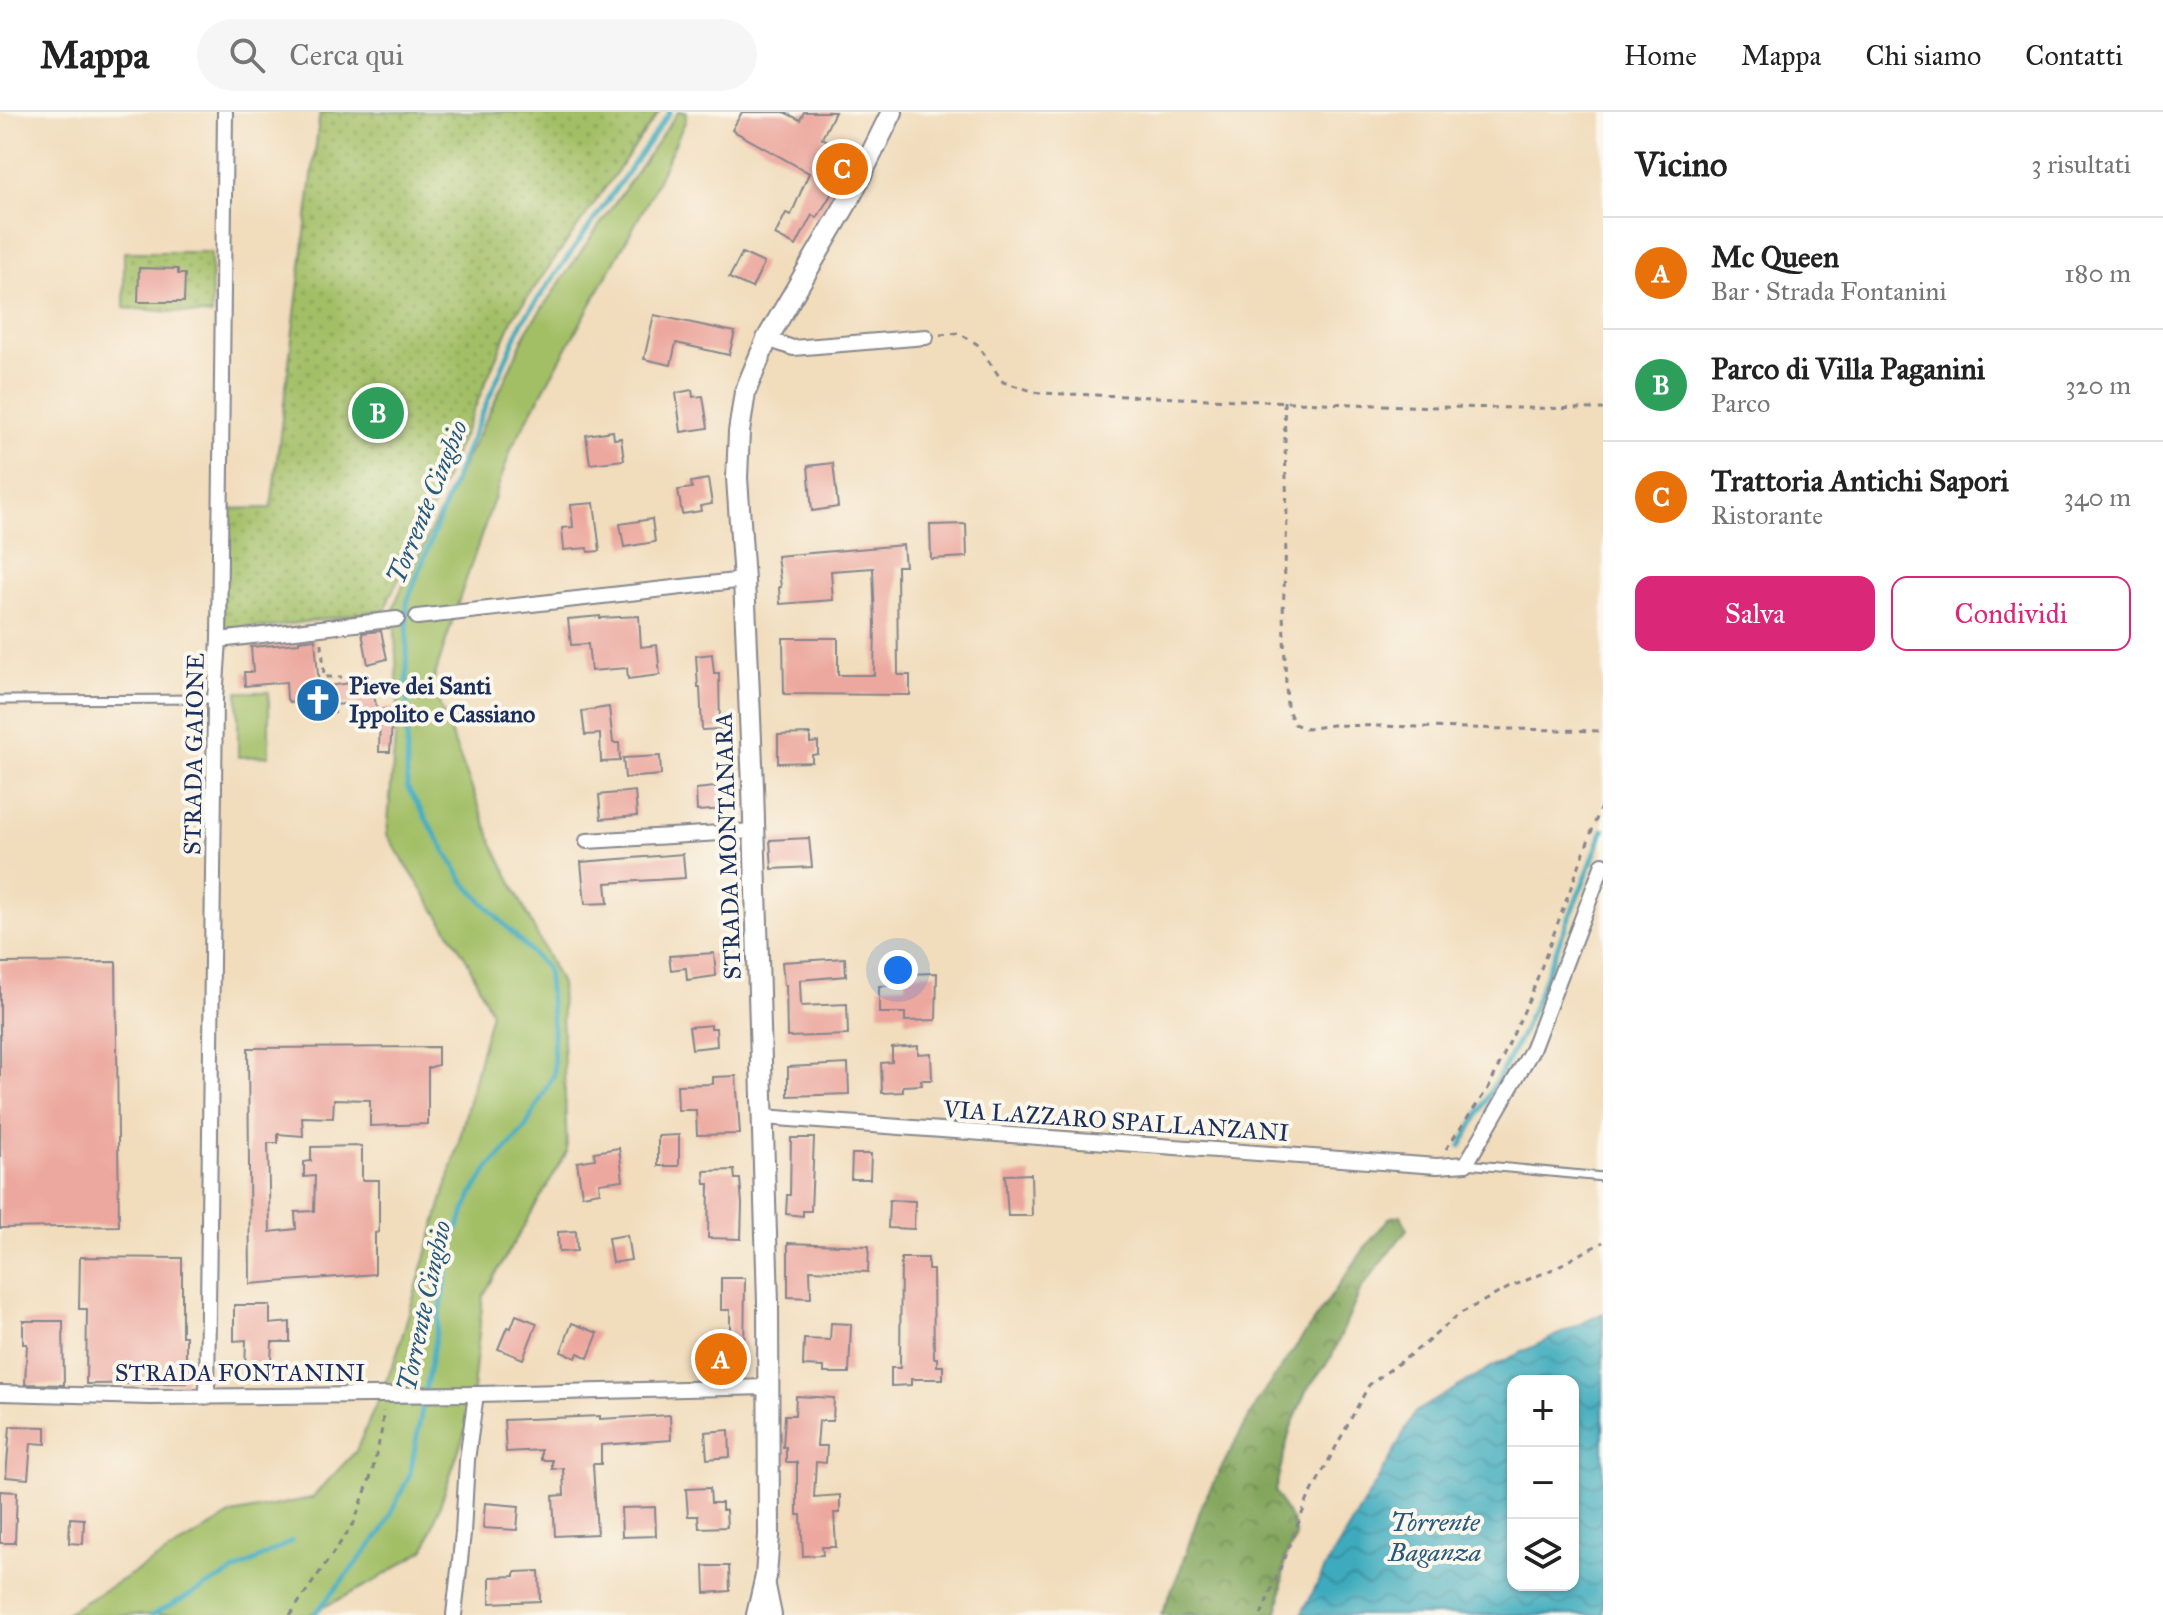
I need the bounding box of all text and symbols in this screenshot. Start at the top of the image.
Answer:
search box [197,19,757,91]
text: Mappa [40,32,149,78]
icon: search [225,33,269,77]
text: Cerca qui [289,37,404,73]
text: Home [1624,38,1697,73]
text: Mappa [1741,38,1821,73]
text: Chi siamo [1865,38,1981,73]
text: Contatti [2025,38,2123,73]
pin: C [816,139,868,199]
text: Vicino [1635,144,1727,185]
text: 3 risultati [2031,148,2131,180]
text: Mc Queen [1711,239,1839,275]
text: A [1652,257,1670,289]
text: 180 m [2064,257,2131,289]
text: Bar · Strada Fontanini [1711,275,1947,307]
text: Parco di Villa Paganini [1711,351,1985,387]
text: B [1652,369,1670,401]
text: 320 m [2065,369,2131,401]
pin: B [352,383,404,443]
text: Parco [1711,387,1770,419]
water label: Torrente Cinghio [380,415,474,588]
text: Trattoria Antichi Sapori [1711,463,2009,499]
text: C [1652,481,1670,513]
text: 340 m [2064,481,2131,513]
text: Ristorante [1711,499,1823,531]
button: Salva [1635,576,1875,651]
button: Condividi [1891,576,2131,651]
street label: STRADA GAIONE [177,653,211,855]
place label: Pieve dei Santi Ippolito e Cassiano [349,671,535,729]
church icon: Pieve dei Santi Ippolito e Cassiano [294,676,342,724]
street label: STRADA MONTANARA [708,712,748,980]
your location [878,950,918,990]
street label: VIA LAZZARO SPALLANZANI [941,1094,1290,1148]
water label: Torrente Cinghio [390,1218,458,1394]
pin: A [695,1329,747,1389]
street label: STRADA FONTANINI [115,1358,365,1388]
map controls [1507,1375,1579,1591]
button: + [1507,1375,1579,1447]
button: − [1507,1447,1579,1519]
water label: Torrente Baganza [1388,1506,1481,1568]
button: layers [1507,1519,1579,1591]

